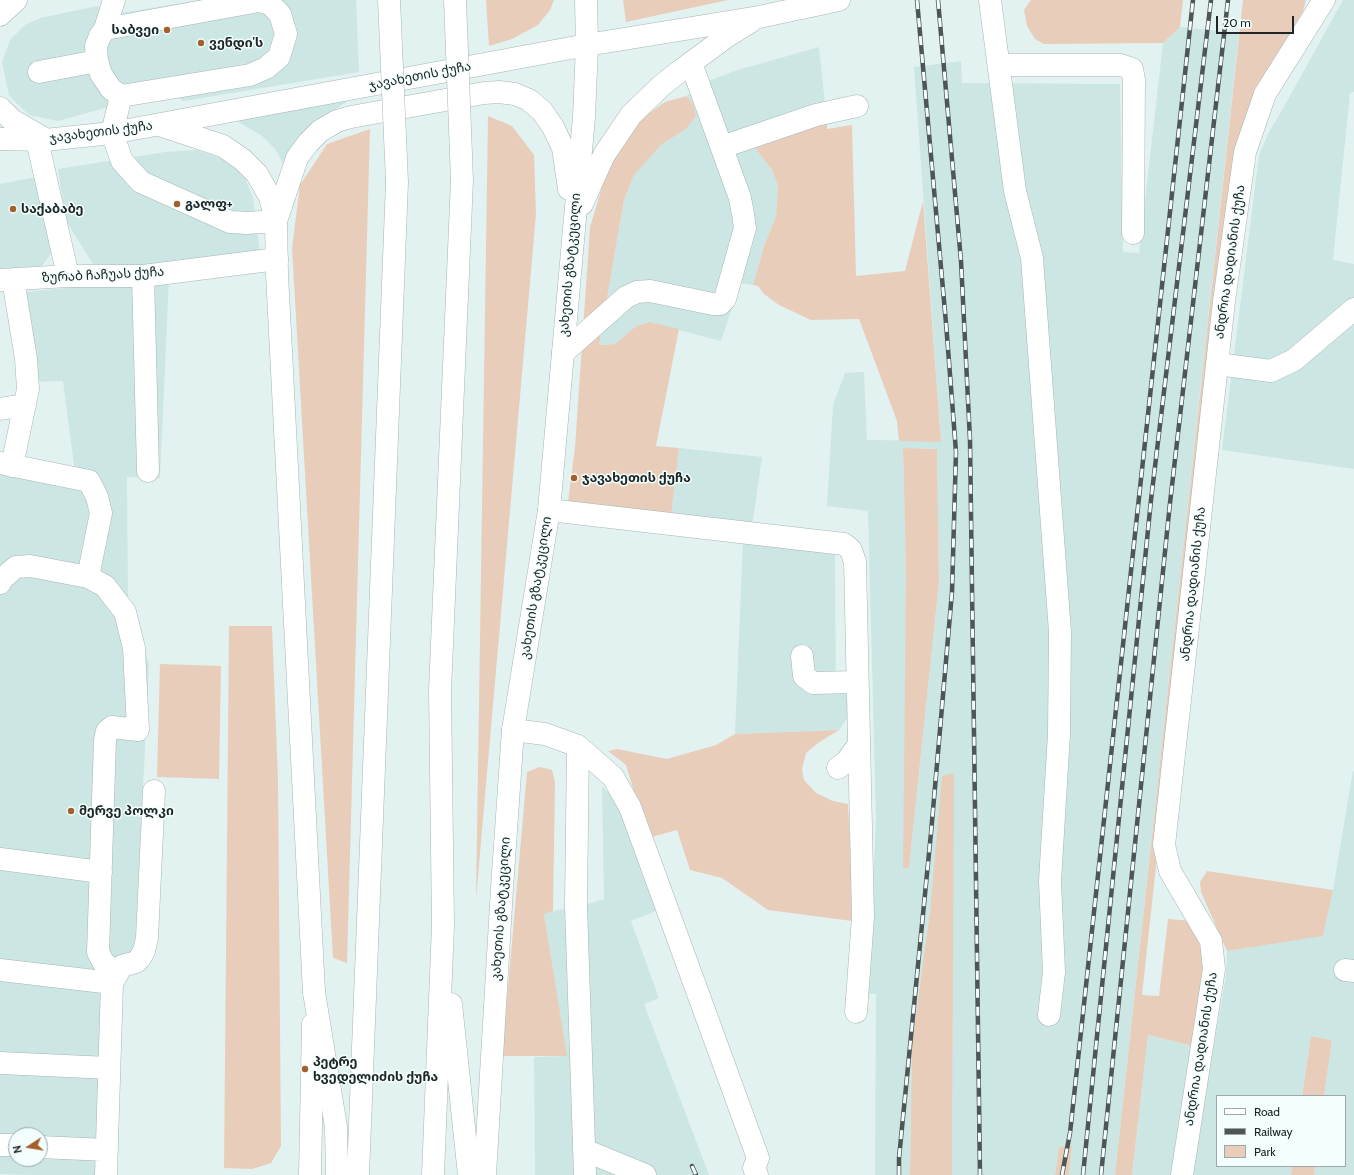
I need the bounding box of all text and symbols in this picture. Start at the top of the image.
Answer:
scale bar [1218,8,1296,34]
text: 20 m [1223,15,1251,30]
place label: საბვეი [112,22,159,38]
marker: საბვეი [162,25,172,35]
place label: ვენდი'ს [209,35,263,51]
marker: ვენდი'ს [196,38,206,48]
street label: ჯავახეთის ქუჩა [367,58,473,94]
street label: ჯავახეთის ქუჩა [48,118,154,146]
street label: ანდრია დადიანის ქუჩა [1211,184,1249,340]
street label: კახეთის გზატკეცილი [556,192,584,338]
place label: გალფ+ [185,196,233,212]
marker: გალფ+ [172,199,182,209]
place label: საქაბაბე [21,201,84,217]
marker: საქაბაბე [8,204,18,214]
street label: ზურაბ ჩაჩუას ქუჩა [41,264,165,286]
place label: ჯავახეთის ქუჩა [582,470,691,486]
marker: ჯავახეთის ქუჩა [569,473,579,483]
street label: ანდრია დადიანის ქუჩა [1177,506,1209,662]
street label: კახეთის გზატკეცილი [517,515,555,661]
place label: მერვე პოლკი [79,803,174,819]
marker: მერვე პოლკი [66,806,76,816]
street label: კახეთის გზატკეცილი [488,836,514,982]
street label: ანდრია დადიანის ქუჩა [1181,971,1221,1127]
place label: პეტრე ხვედელიძის ქუჩა [313,1054,438,1085]
marker: პეტრე ხვედელიძის ქუჩა [300,1064,310,1074]
legend [1216,1095,1346,1167]
text: Road [1254,1104,1280,1119]
text: Railway [1254,1124,1292,1139]
north arrow [8,1127,48,1167]
text: N [10,1144,25,1155]
text: Park [1254,1144,1276,1159]

